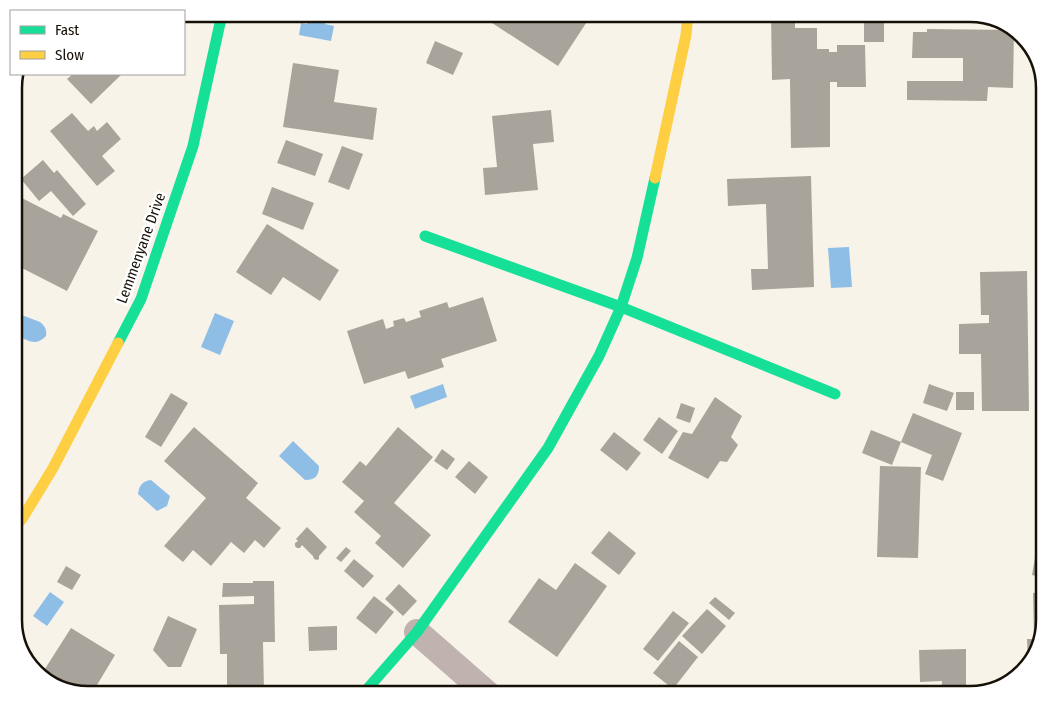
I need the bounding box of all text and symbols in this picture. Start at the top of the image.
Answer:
legend [10,10,185,75]
text: Fast [55,21,79,39]
text: Slow [55,46,84,64]
street label: Lemmenyane Drive [113,190,169,306]

